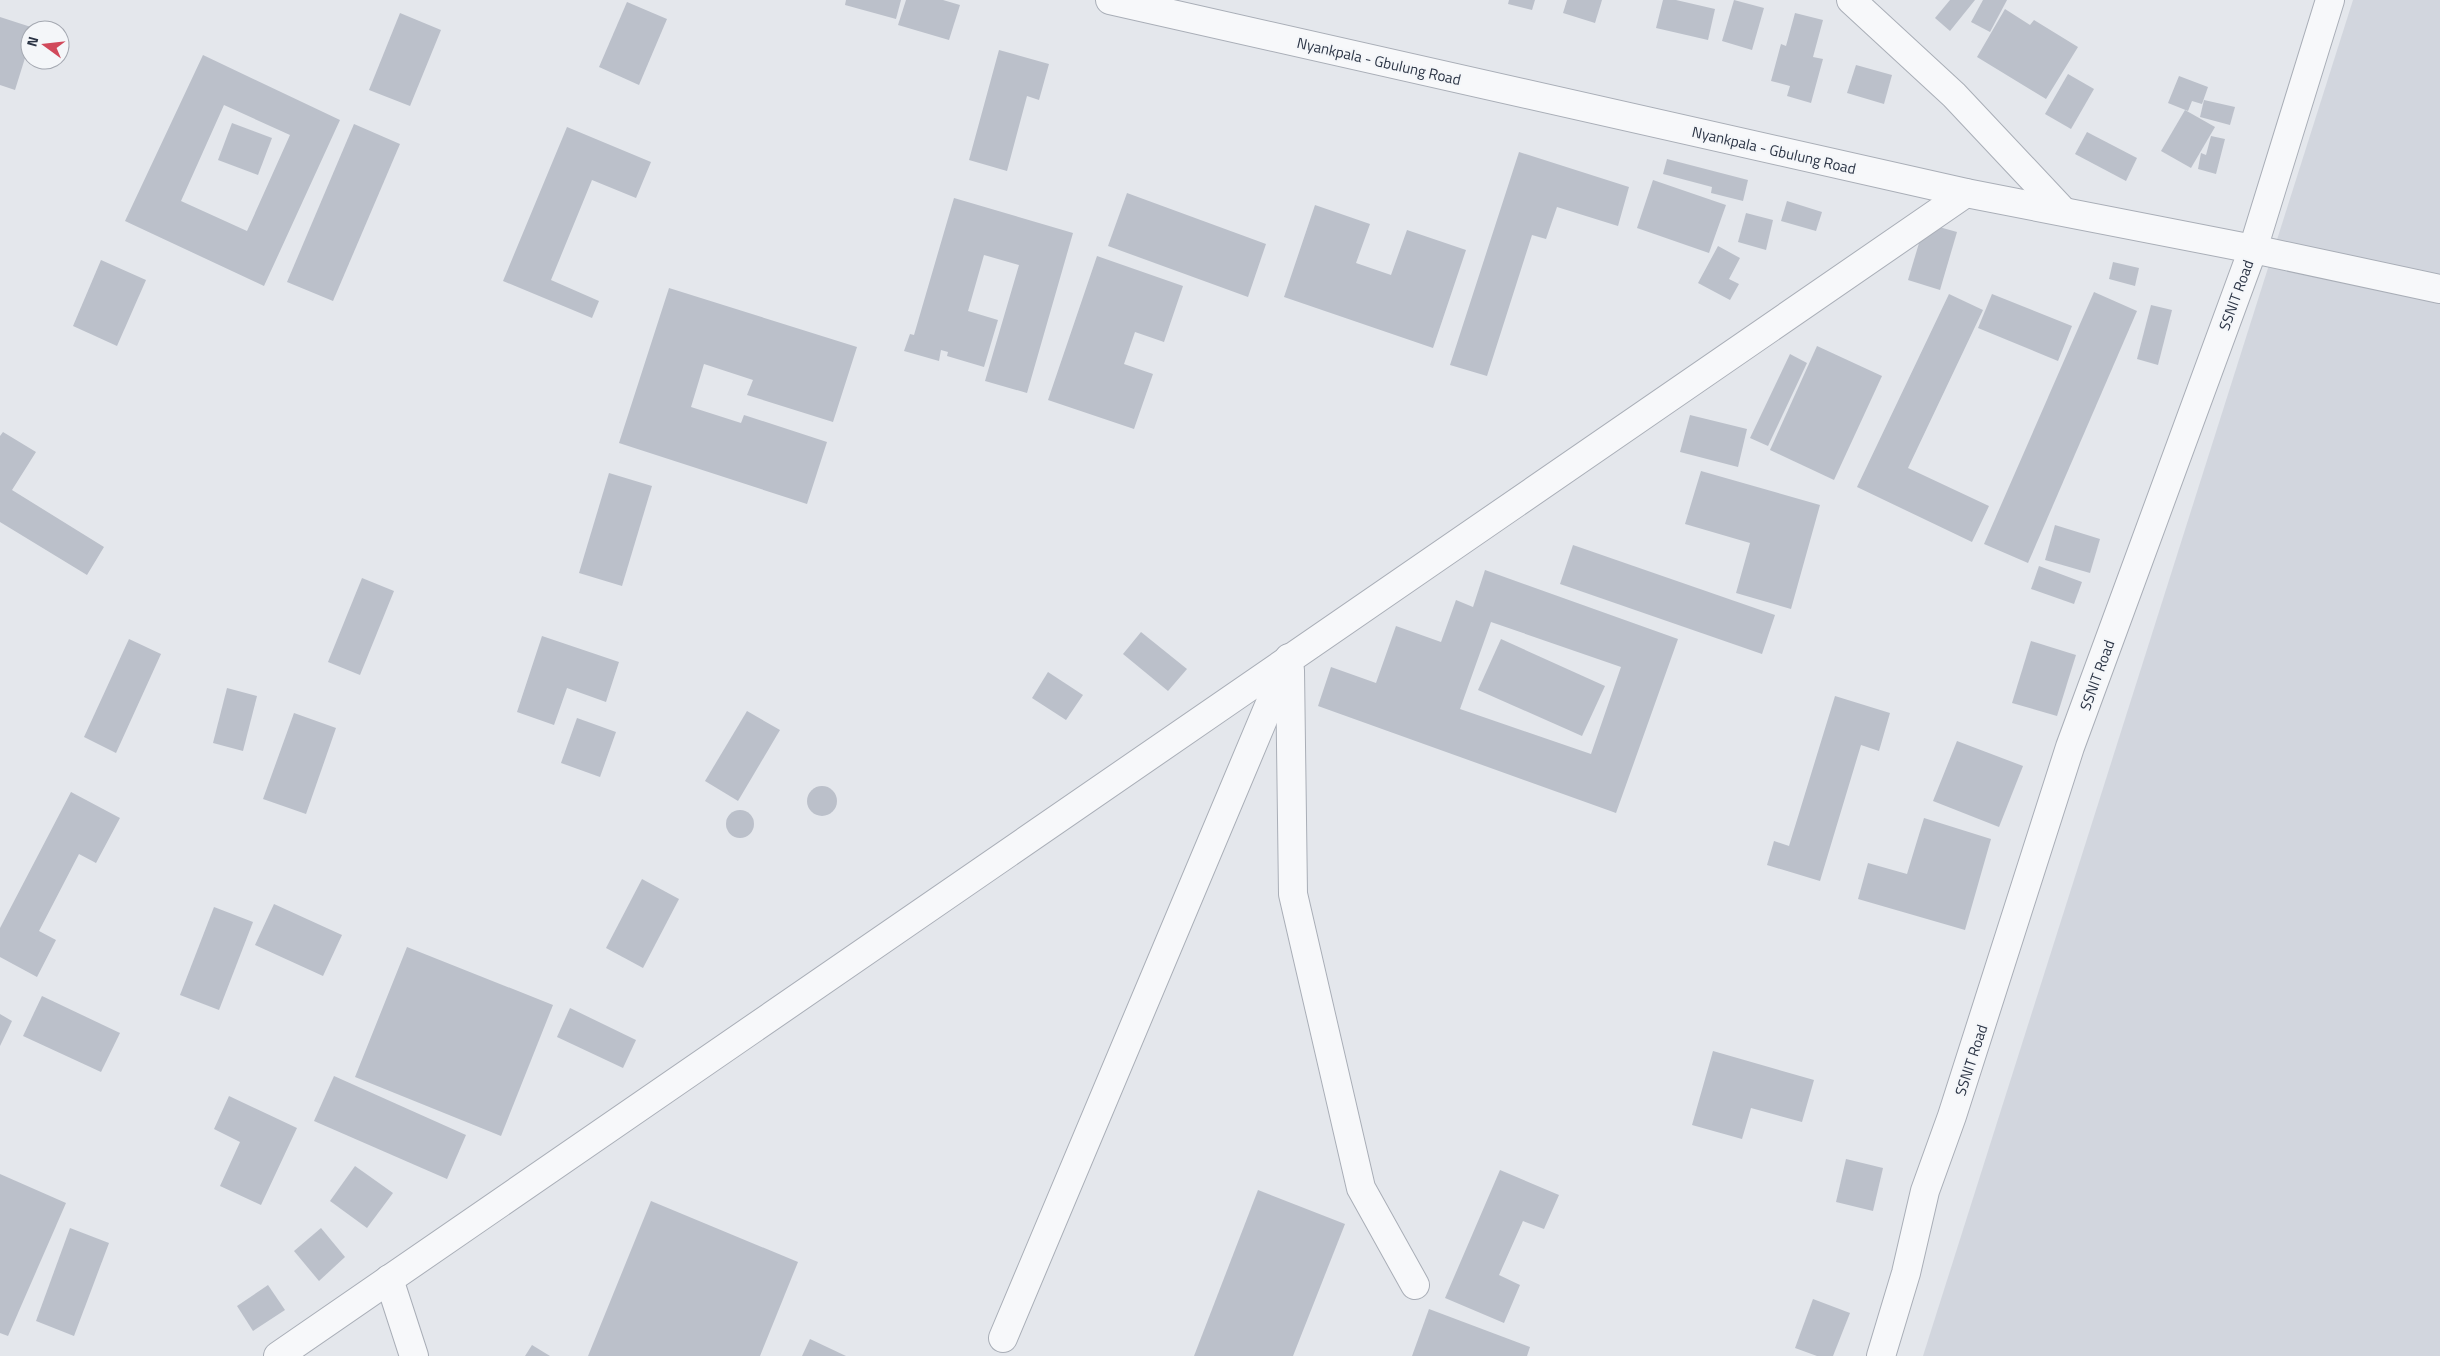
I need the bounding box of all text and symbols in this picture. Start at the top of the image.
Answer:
north arrow [20,20,70,70]
street label: Nyankpala - Gbulung Road [1295,31,1463,91]
text: N [21,34,43,49]
street label: Nyankpala - Gbulung Road [1690,120,1858,180]
street label: SSNIT Road [2213,256,2259,334]
street label: SSNIT Road [2074,636,2120,714]
street label: SSNIT Road [1949,1021,1993,1099]

